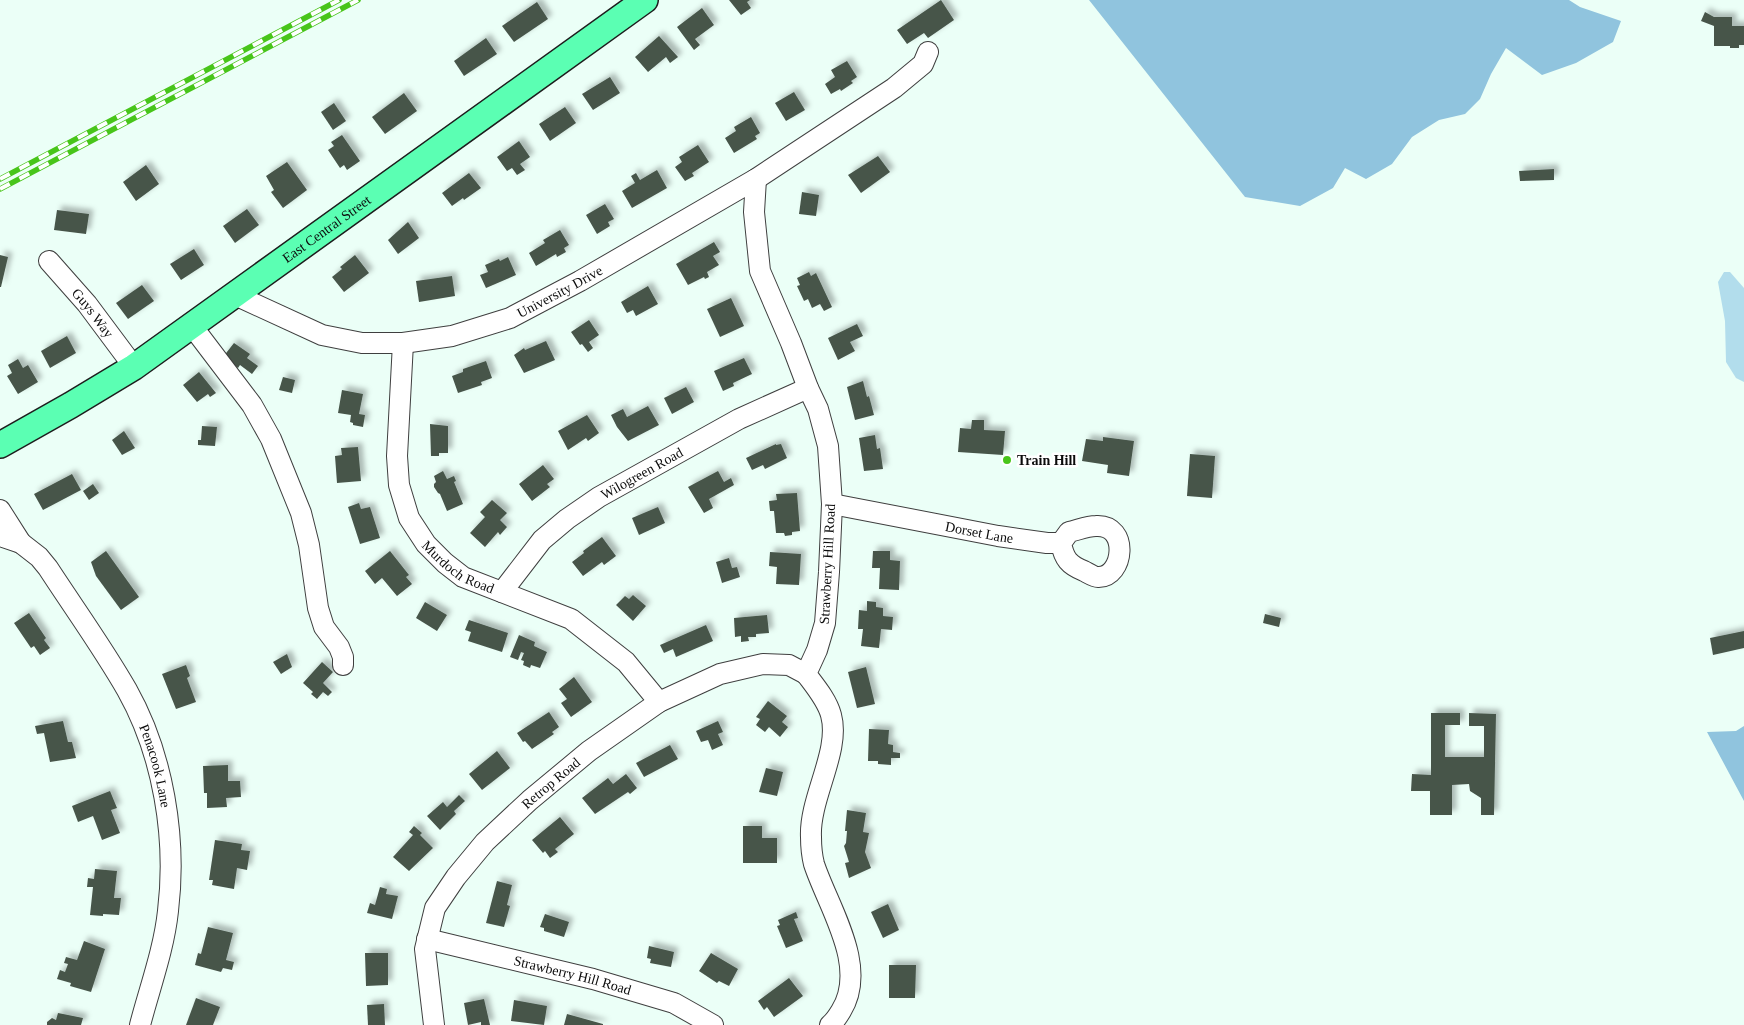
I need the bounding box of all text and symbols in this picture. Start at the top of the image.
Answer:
street label: East Central Street [280,192,374,266]
street label: University Drive [515,263,605,321]
street label: Guys Way [69,286,116,341]
street label: Wilogreen Road [598,445,686,502]
place label: Train Hill [1017,453,1076,468]
marker: Train Hill [1001,454,1013,466]
street label: Strawberry Hill Road [817,503,838,625]
street label: Dorset Lane [944,519,1014,546]
street label: Murdoch Road [419,538,496,596]
street label: Penacook Lane [136,722,173,809]
street label: Retrop Road [519,755,583,812]
street label: Strawberry Hill Road [512,953,633,998]

